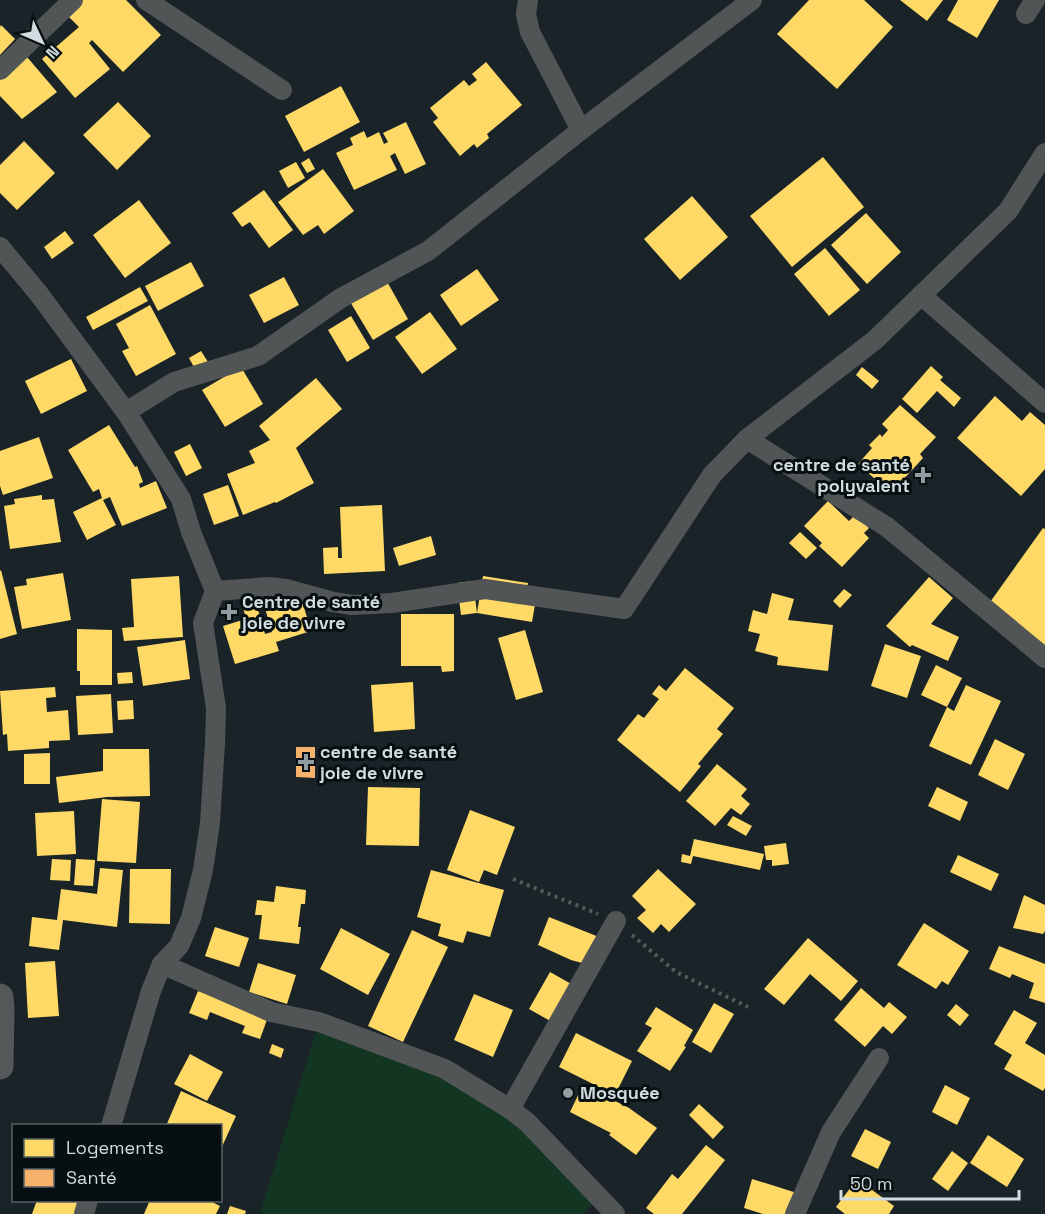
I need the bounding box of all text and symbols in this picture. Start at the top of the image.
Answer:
north arrow [12,12,72,72]
text: N [41,41,64,63]
place label: centre de santé polyvalent [773,453,910,497]
marker: centre de santé polyvalent [914,466,932,484]
place label: Centre de santé joie de vivre [241,590,380,634]
marker: Centre de santé joie de vivre [220,603,238,621]
place label: centre de santé joie de vivre [319,740,457,784]
marker: centre de santé joie de vivre [297,753,315,771]
place label: Mosquée [580,1081,660,1104]
marker: Mosquée [561,1086,575,1100]
legend [12,1124,222,1202]
text: Logements [66,1136,164,1159]
scale bar [841,1163,1020,1201]
text: Santé [66,1166,117,1189]
text: 50 m [850,1172,892,1195]

